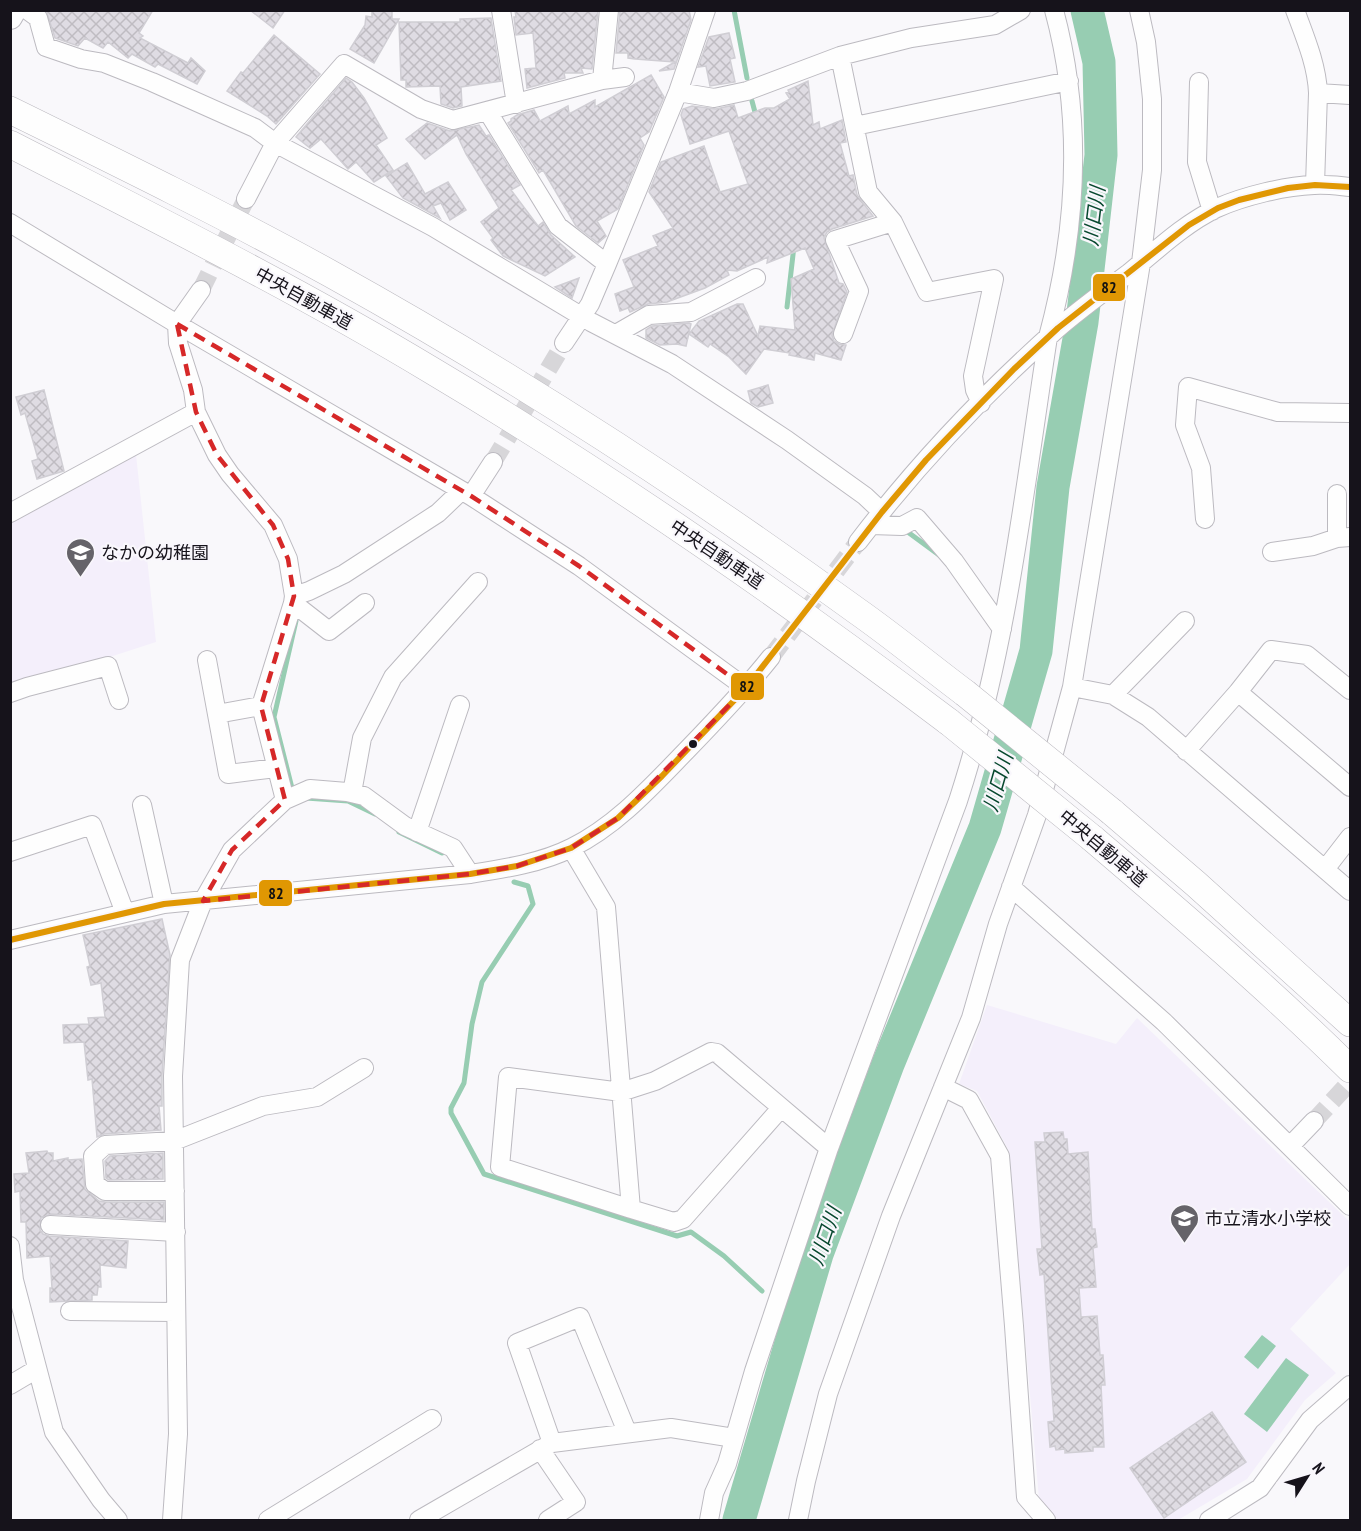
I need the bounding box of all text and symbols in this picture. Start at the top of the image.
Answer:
water label: 川口川 [1077,183,1111,247]
street label: 中央自動車道 [251,262,357,334]
line badge: 82 [1092,273,1126,302]
text: 82 [1101,277,1117,297]
street label: 中央自動車道 [666,514,768,594]
school or university icon: なかの幼稚園 [64,536,96,578]
place label: なかの幼稚園 [101,541,209,564]
line badge: 82 [730,672,765,701]
text: 82 [739,676,755,696]
unlabelled marker [687,738,699,750]
water label: 川口川 [977,748,1019,814]
street label: 中央自動車道 [1054,804,1152,892]
line badge: 82 [258,879,293,907]
text: 82 [268,883,284,903]
water label: 川口川 [803,1202,848,1269]
school or university icon: 市立清水小学校 [1168,1202,1200,1244]
place label: 市立清水小学校 [1205,1207,1331,1230]
north arrow [1277,1447,1337,1507]
text: N [1308,1459,1330,1477]

